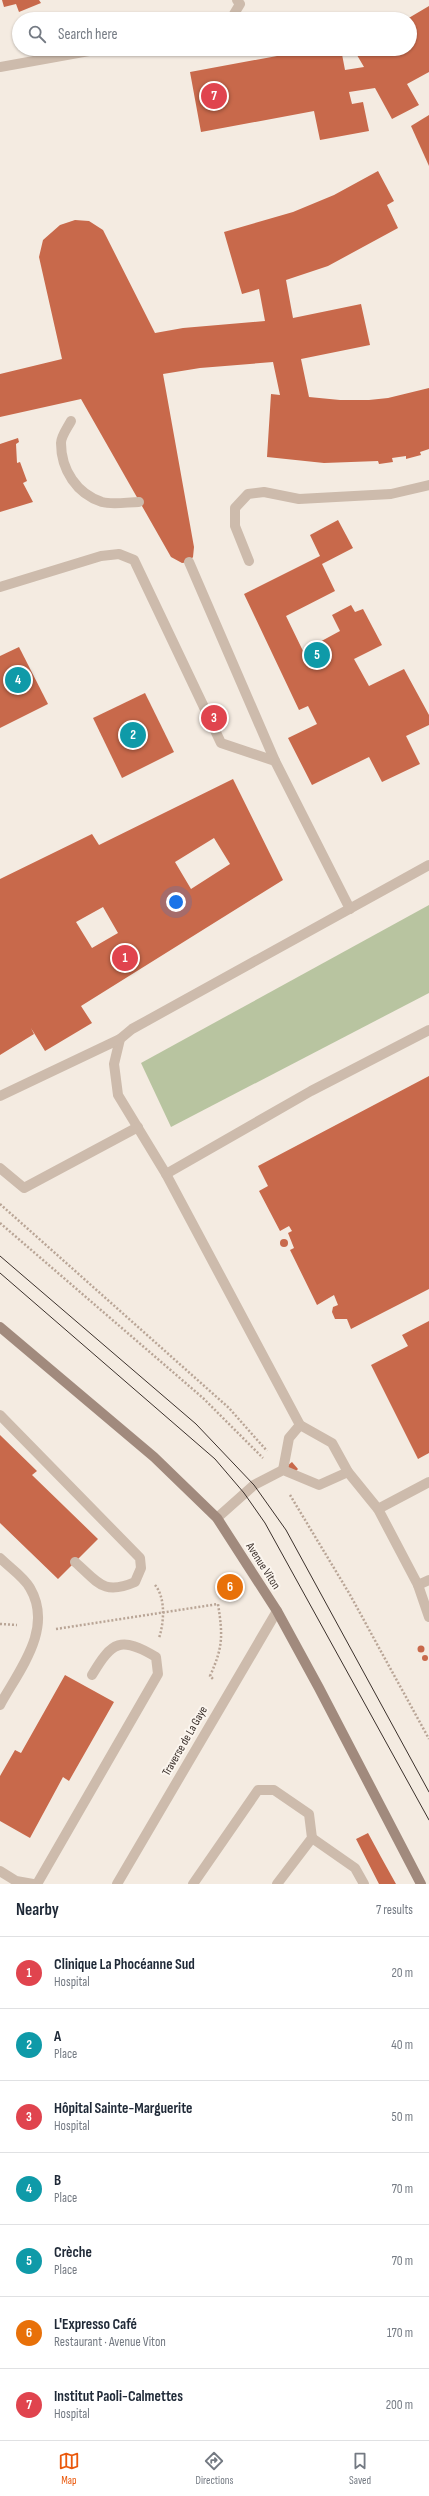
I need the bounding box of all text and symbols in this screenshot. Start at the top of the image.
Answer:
search box [12,12,417,56]
icon: search [26,23,48,45]
text: Search here [58,25,118,44]
pin: 7 [201,81,227,111]
pin: 5 [304,640,330,670]
pin: 4 [5,665,31,695]
pin: 3 [201,703,227,733]
pin: 2 [120,720,146,750]
your location [166,892,186,912]
pin: 1 [112,943,138,973]
street label: Avenue Viton [242,1539,284,1592]
pin: 6 [217,1572,243,1602]
street label: Traverse de La Gaye [159,1703,211,1779]
text: Nearby [16,1900,59,1920]
text: 7 results [376,1902,413,1918]
text: Clinique La Phocéanne Sud [54,1955,195,1974]
text: 1 [26,1965,32,1981]
text: 20 m [391,1965,413,1981]
text: Hospital [54,1974,90,1990]
text: A [54,2027,61,2046]
text: 2 [26,2037,32,2053]
text: 40 m [391,2037,413,2053]
text: Place [54,2046,77,2062]
text: Hôpital Sainte-Marguerite [54,2099,192,2118]
text: 3 [26,2109,32,2125]
text: 50 m [392,2109,413,2125]
text: Hospital [54,2118,90,2134]
text: B [54,2171,61,2190]
text: 4 [26,2181,32,2197]
text: 70 m [392,2181,413,2197]
text: Place [54,2190,77,2206]
text: Crèche [54,2243,92,2262]
text: 5 [26,2253,32,2269]
text: 70 m [392,2253,413,2269]
text: Place [54,2262,77,2278]
text: L'Expresso Café [54,2315,137,2334]
text: 6 [26,2325,32,2341]
text: 170 m [387,2325,413,2341]
text: Restaurant · Avenue Viton [54,2334,166,2350]
text: Institut Paoli-Calmettes [54,2387,183,2406]
text: 7 [26,2397,32,2413]
text: 200 m [386,2397,413,2413]
text: Hospital [54,2406,90,2422]
tab: Map [58,2450,80,2487]
tab: Directions [196,2450,233,2487]
tab: Saved [349,2450,371,2487]

